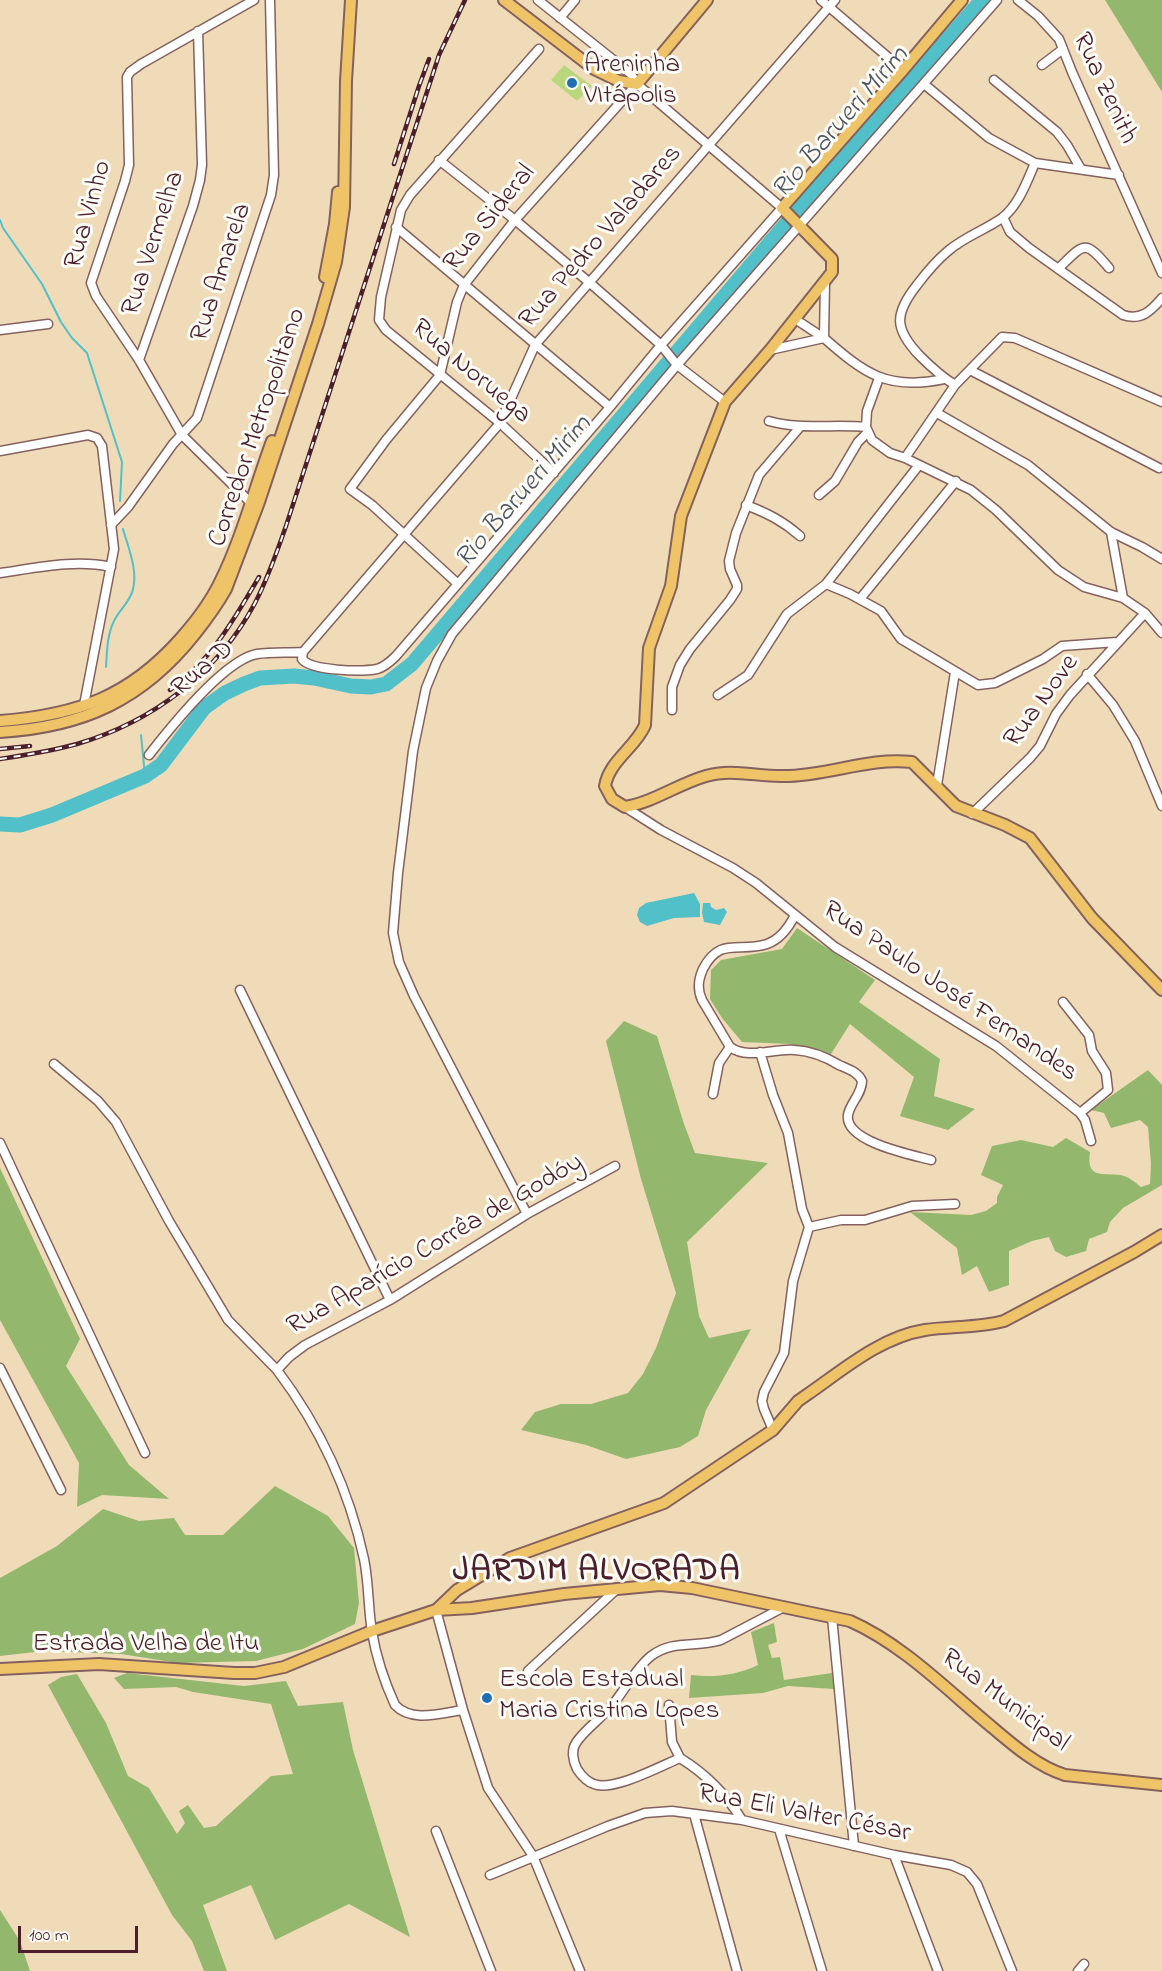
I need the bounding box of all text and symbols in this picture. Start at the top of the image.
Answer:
street label: Rua Zenith [1063,28,1143,150]
water label: Rio Barueri Mirim [767,41,917,207]
place label: Areninha VItápolis [584,51,680,114]
marker: Areninha VItápolis [565,76,579,90]
street label: Rua Pedro Valadares [514,140,690,336]
street label: Rua Vinho [59,157,121,273]
street label: Rua Sideral [438,159,544,279]
street label: Rua Vermelha [116,168,194,320]
street label: Rua Amarela [185,200,261,346]
street label: Corredor Metropolitano [203,304,315,552]
street label: Rua Noruega [403,314,537,432]
water label: Rio Barueri Mirim [450,410,600,576]
street label: Rua D [166,635,242,705]
street label: Rua Nove [998,649,1088,755]
street label: Rua Paulo José Fernandes [815,895,1083,1091]
street label: Rua Aparício Corrêa de Godóy [282,1148,590,1344]
district label: JARDIM ALVORADA [453,1554,741,1594]
street label: Estrada Velha de Itu [33,1630,259,1662]
street label: Rua Municipal [933,1643,1075,1761]
place label: Escola Estadual Maria Cristina Lopes [499,1666,719,1729]
marker: Escola Estadual Maria Cristina Lopes [480,1691,494,1705]
street label: Rua Eli Valter César [695,1779,913,1851]
scale bar [21,1914,141,1952]
text: 100 m [29,1923,69,1949]

